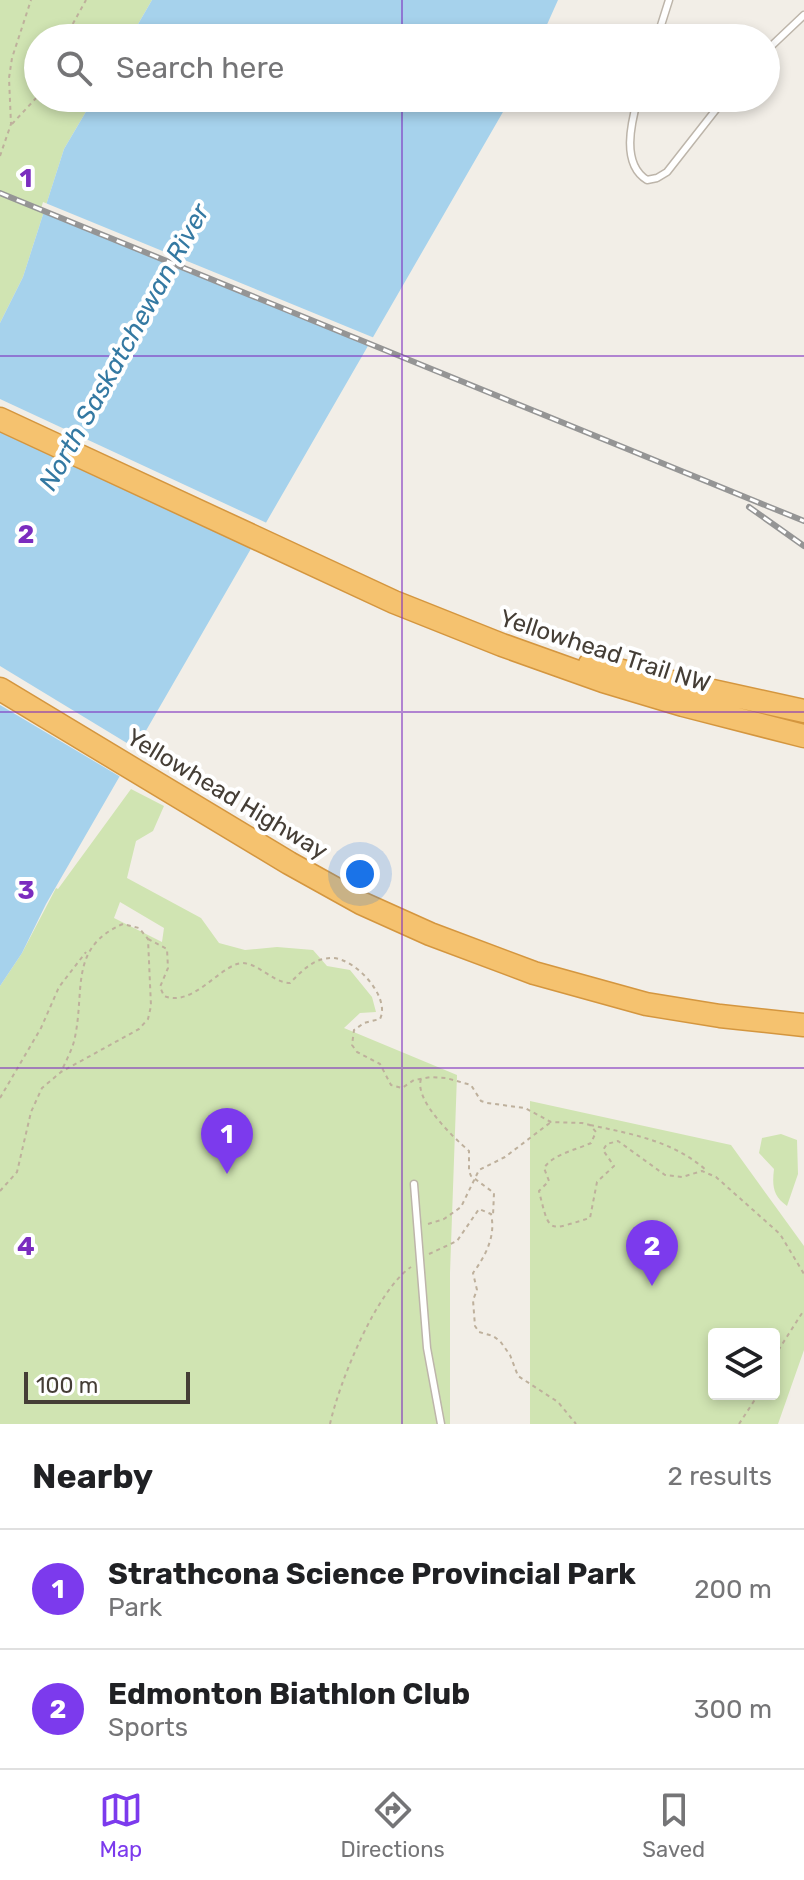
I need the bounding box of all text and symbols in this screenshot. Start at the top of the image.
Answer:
search box [24,24,780,112]
icon: search [52,46,96,90]
text: Search here [116,50,284,86]
text: 1 [20,163,32,194]
water label: North Saskatchewan River [33,198,217,496]
text: 2 [18,519,34,550]
street label: Yellowhead Trail NW [496,604,714,698]
street label: Yellowhead Highway [121,723,333,865]
your location [340,854,380,894]
text: 3 [17,875,35,906]
pin: 1 [201,1108,253,1174]
pin: 2 [626,1220,678,1286]
text: 4 [17,1231,35,1262]
map controls [708,1328,780,1400]
button: layers [708,1328,780,1400]
scale bar [24,1368,190,1404]
text: 100 m [36,1372,98,1399]
text: Nearby [32,1456,153,1497]
text: 2 results [668,1461,772,1492]
text: Strathcona Science Provincial Park [108,1556,636,1592]
text: 1 [52,1574,64,1605]
text: 200 m [694,1574,772,1605]
text: Park [108,1592,162,1623]
text: Edmonton Biathlon Club [108,1676,470,1712]
text: 2 [50,1694,66,1725]
text: 300 m [694,1694,772,1725]
text: Sports [108,1712,188,1743]
tab: Map [99,1788,143,1863]
tab: Directions [340,1788,445,1863]
tab: Saved [642,1788,705,1863]

